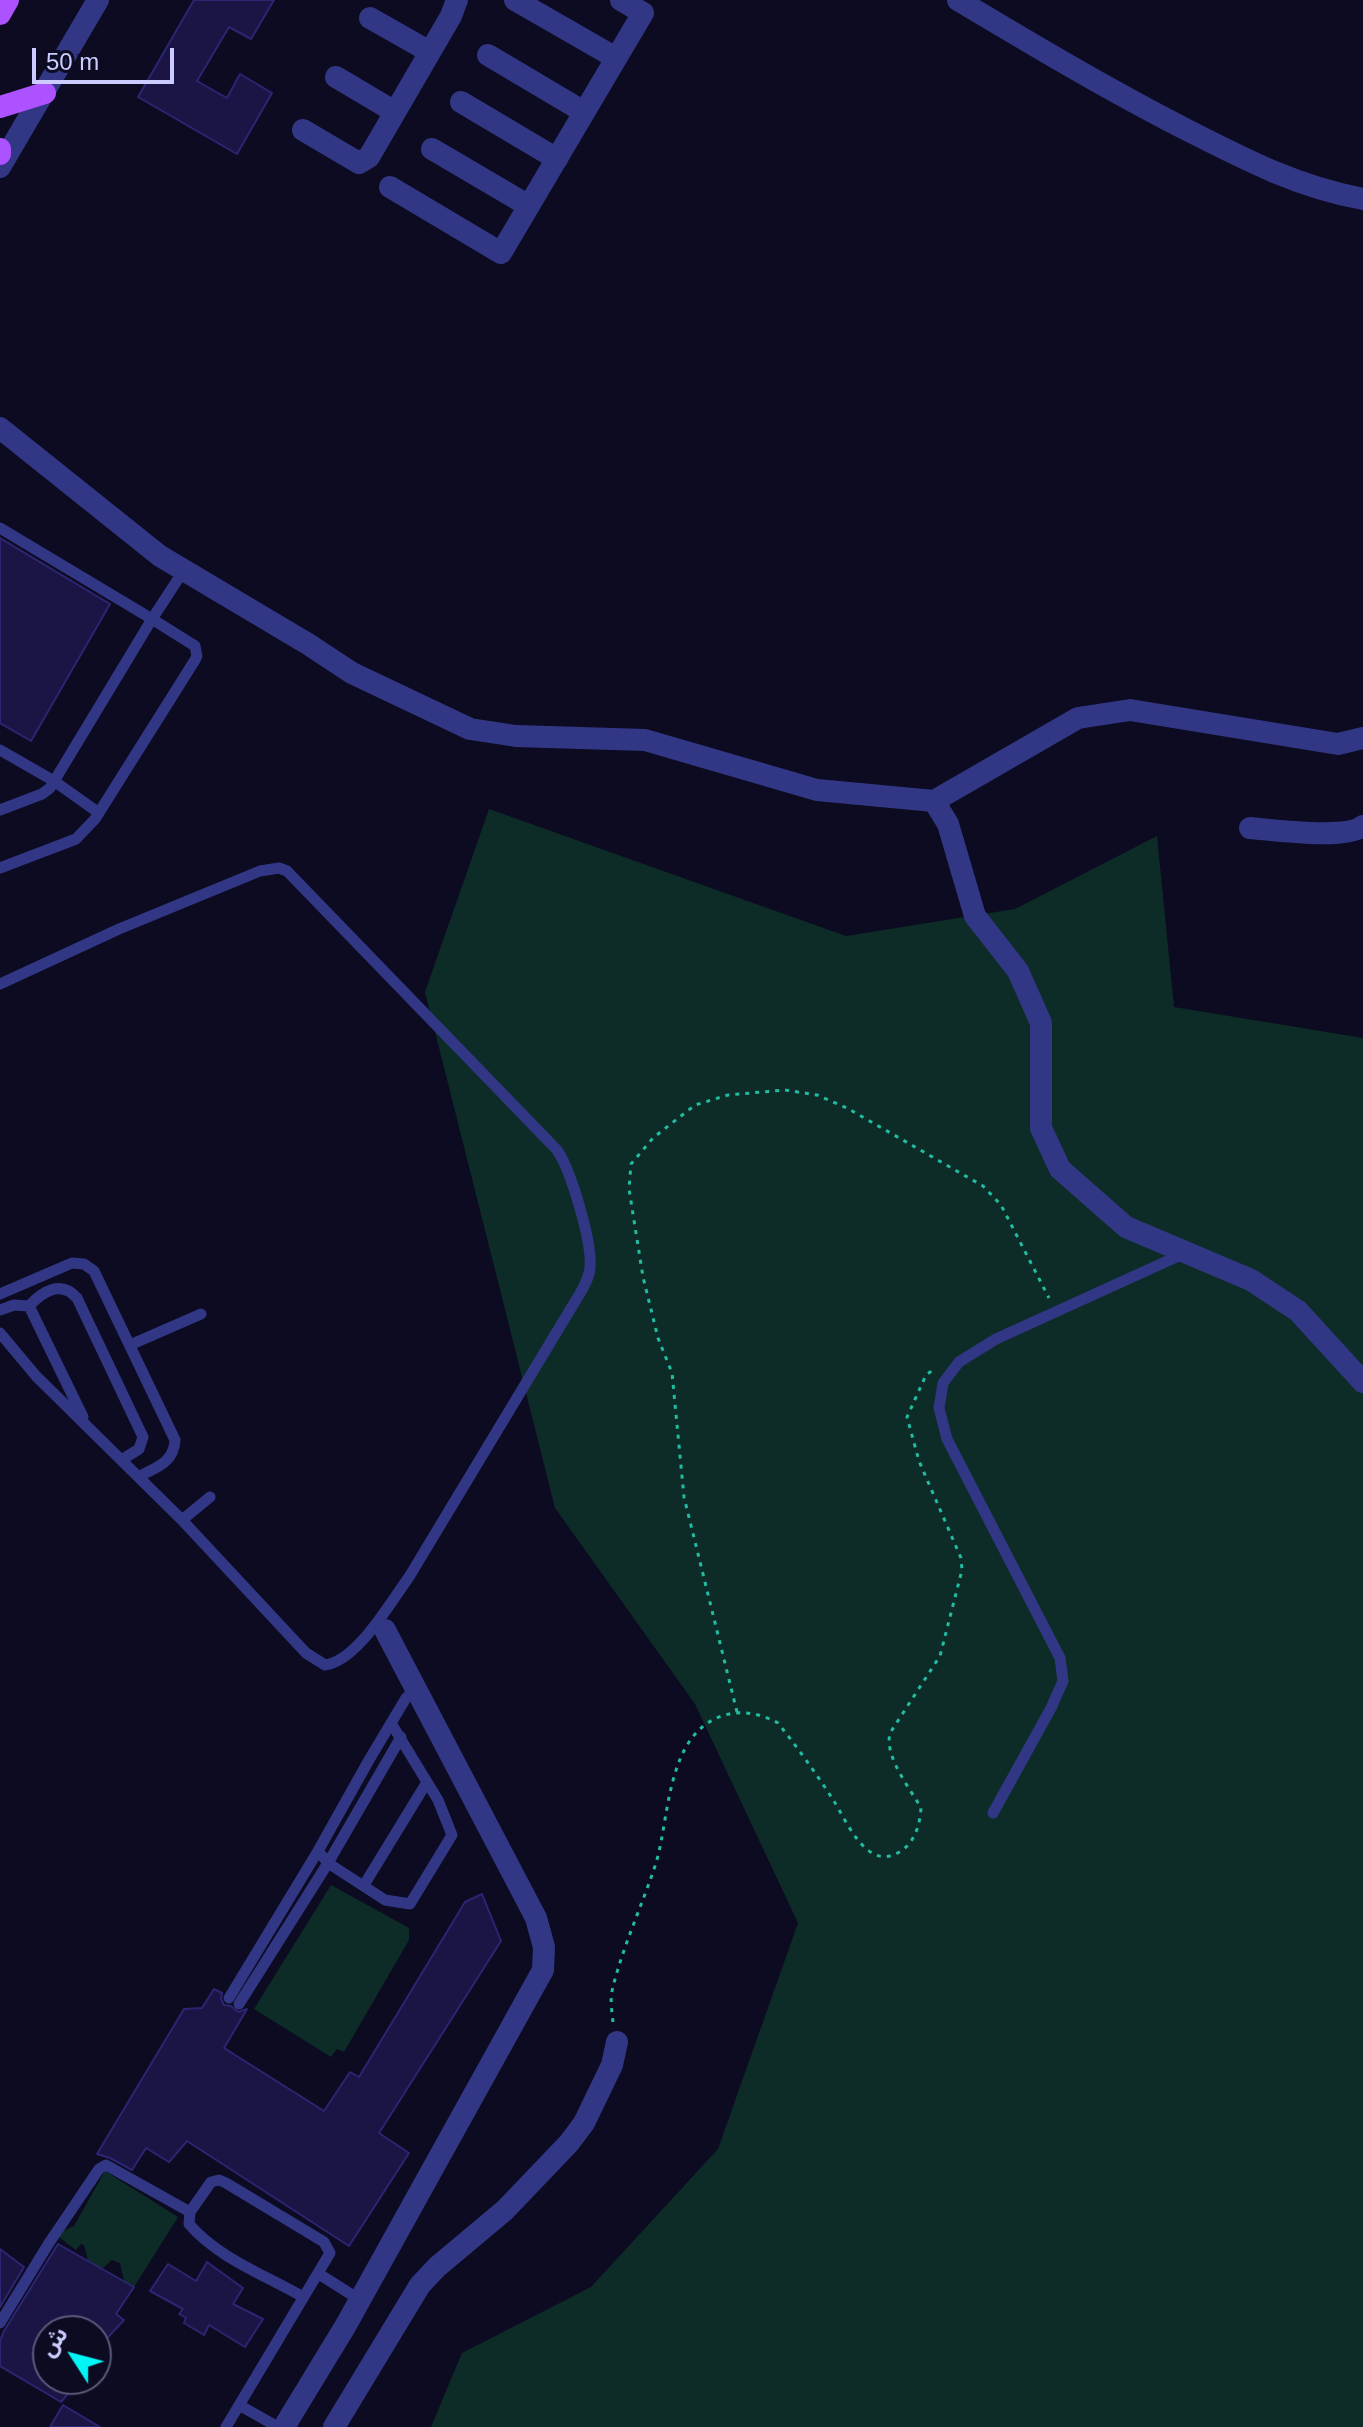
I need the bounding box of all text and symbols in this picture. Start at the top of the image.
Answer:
scale bar [36,32,178,82]
text: 50 m [46,48,99,75]
north arrow [32,2315,112,2395]
text: ش [35,2322,73,2361]

